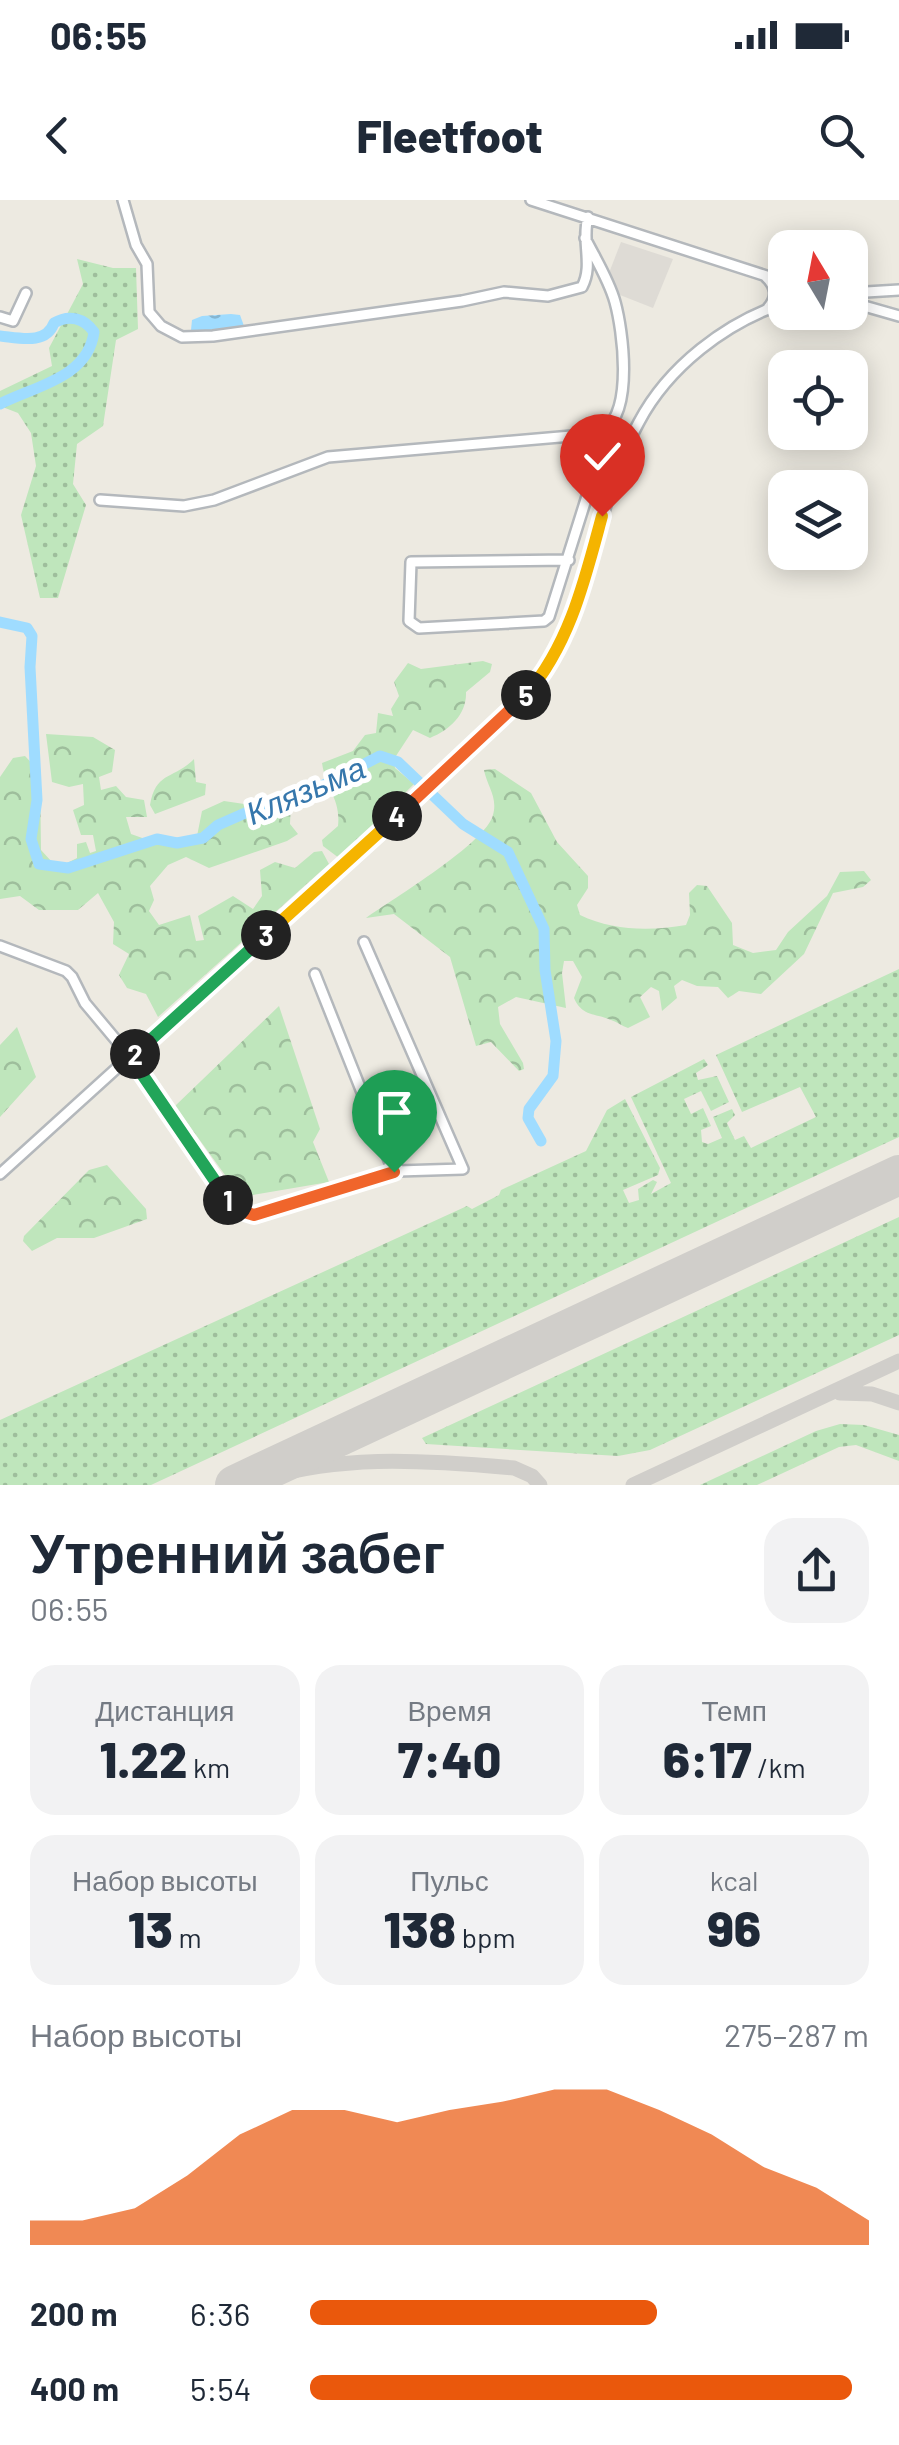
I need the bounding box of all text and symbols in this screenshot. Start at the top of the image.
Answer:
text: 06:55 [50,12,147,58]
icon: back [30,108,85,163]
text: Fleetfoot [356,108,543,162]
icon: search [814,108,869,163]
north arrow [768,230,868,330]
map controls [768,230,868,570]
button: locate [768,350,868,450]
pin [560,414,645,517]
icon: check [575,429,630,484]
button: layers [768,470,868,570]
pin: 5 [501,670,551,720]
text: 5 [518,678,534,712]
water label: Клязьма [240,747,370,831]
pin: 4 [372,791,422,841]
text: 4 [389,799,405,833]
pin: 3 [241,910,291,960]
text: 3 [258,918,274,952]
pin: 2 [110,1029,160,1079]
text: 2 [127,1037,143,1071]
pin [352,1070,437,1173]
icon: arrive [367,1085,422,1140]
pin: 1 [203,1175,253,1225]
text: 1 [223,1183,233,1217]
text: Утренний забег [30,1518,445,1584]
button: share [764,1518,869,1623]
text: 06:55 [30,1589,108,1627]
text: Дистанция [95,1693,234,1727]
text: Время [407,1693,492,1727]
text: Темп [701,1693,767,1727]
text: 1.22 [99,1728,187,1788]
text: 7:40 [398,1728,501,1788]
text: 6:17 [663,1728,752,1788]
text: km [187,1750,230,1784]
text: /km [752,1750,806,1784]
text: Набор высоты [72,1863,258,1897]
text: Пульс [410,1863,489,1897]
text: kcal [710,1863,759,1897]
text: 96 [707,1897,761,1957]
text: 13 [128,1898,173,1958]
text: 138 [383,1898,456,1958]
text: m [173,1920,202,1954]
text: bpm [456,1920,516,1954]
text: Набор высоты [30,2015,242,2053]
text: 275–287 m [724,2015,869,2053]
text: 200 m [30,2294,118,2332]
text: 6:36 [190,2294,250,2332]
text: 400 m [30,2369,119,2407]
text: 5:54 [190,2369,251,2407]

